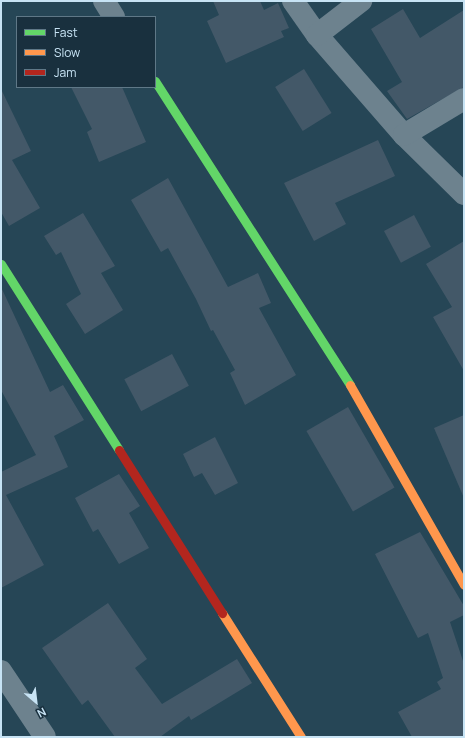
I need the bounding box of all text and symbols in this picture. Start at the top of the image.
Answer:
legend [16,16,156,88]
text: Fast [54,24,78,41]
text: Slow [54,44,80,61]
text: Jam [54,64,76,81]
north arrow [16,682,56,722]
text: N [35,705,49,722]

